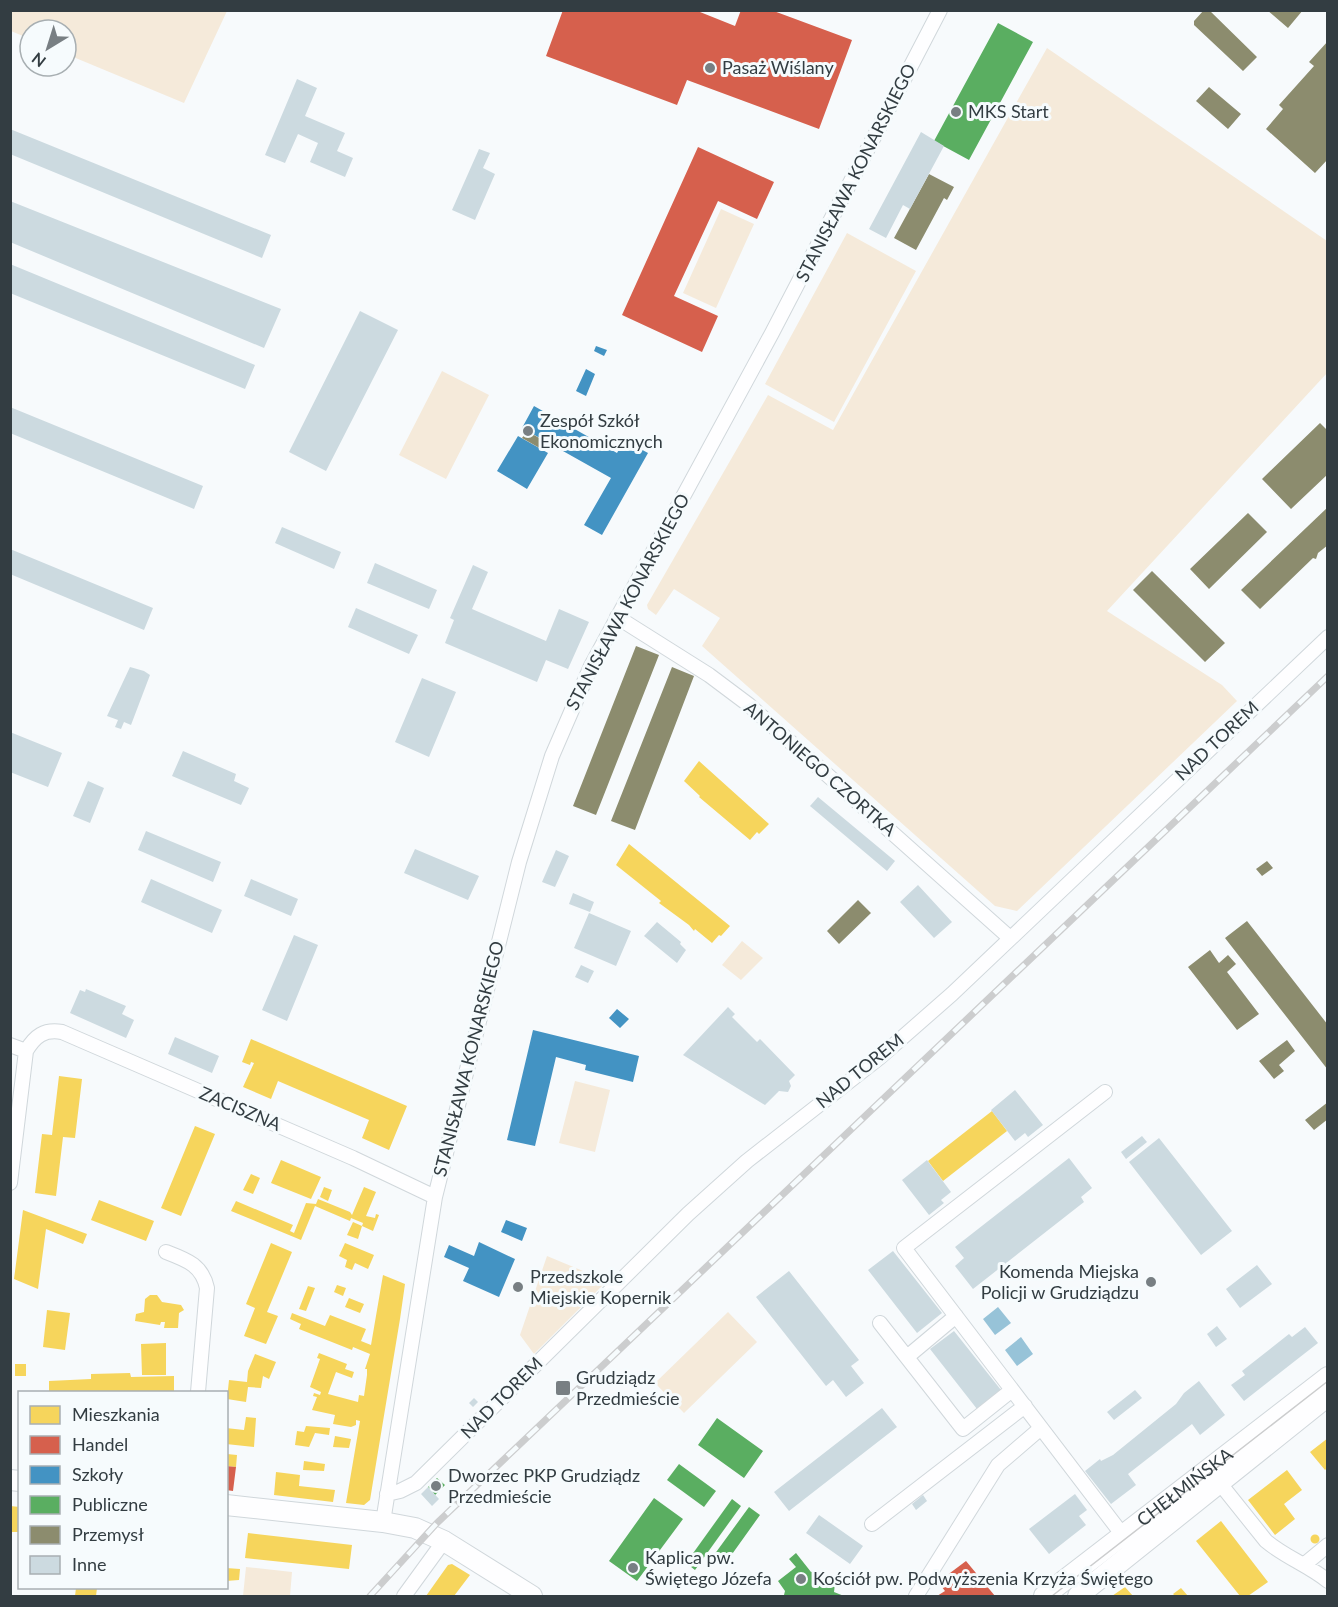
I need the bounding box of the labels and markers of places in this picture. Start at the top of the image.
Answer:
place label: Pasaż Wiślany [722,56,834,78]
marker: Pasaż Wiślany [703,61,717,75]
place label: MKS Start [968,100,1049,122]
marker: MKS Start [949,105,963,119]
place label: Zespół Szkół Ekonomicznych [540,409,663,452]
marker: Zespół Szkół Ekonomicznych [521,424,535,438]
place label: Komenda Miejska Policji w Grudziądzu [981,1260,1139,1303]
place label: Przedszkole Miejskie Kopernik [530,1265,672,1308]
marker: Komenda Miejska Policji w Grudziądzu [1144,1275,1158,1289]
marker: Przedszkole Miejskie Kopernik [511,1280,525,1294]
place label: Grudziądz Przedmieście [576,1366,680,1409]
marker: Grudziądz Przedmieście [554,1379,572,1397]
place label: Dworzec PKP Grudziądz Przedmieście [448,1464,640,1507]
marker: Dworzec PKP Grudziądz Przedmieście [429,1479,443,1493]
place label: Kaplica pw. Świętego Józefa [645,1546,772,1589]
marker: Kaplica pw. Świętego Józefa [626,1561,640,1575]
place label: Kościół pw. Podwyższenia Krzyża Świętego [813,1567,1153,1589]
marker: Kościół pw. Podwyższenia Krzyża Świętego [794,1572,808,1586]

